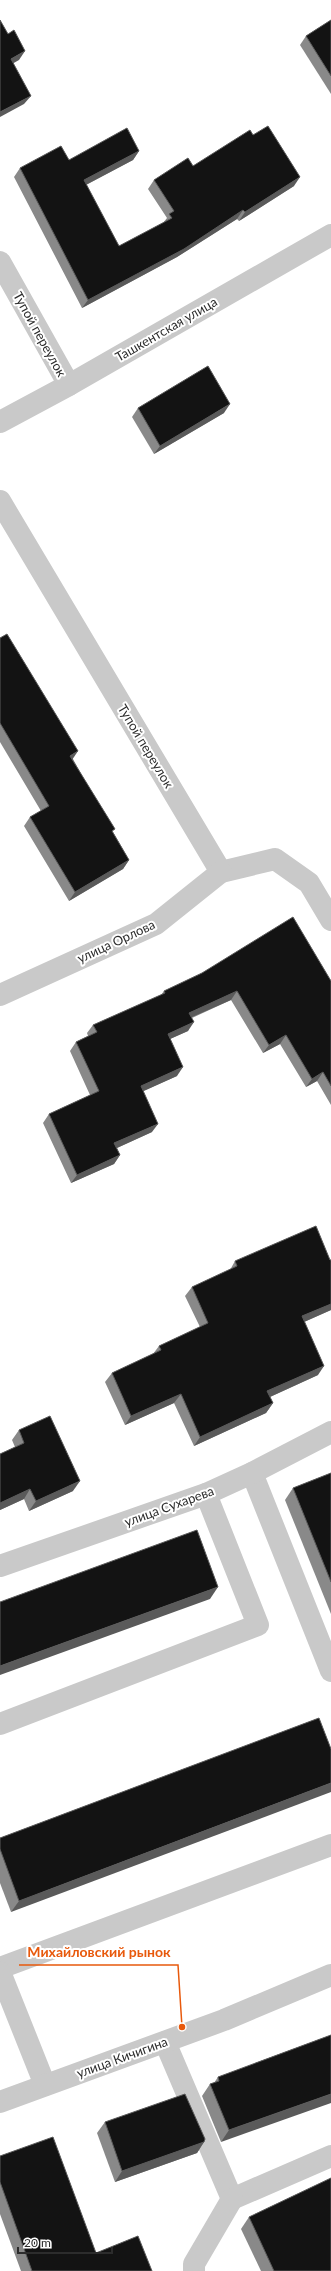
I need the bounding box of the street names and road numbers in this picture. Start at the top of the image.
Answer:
street label: Тупой переулок [10,289,70,380]
street label: Ташкентская улица [112,293,220,365]
street label: Тупой переулок [115,701,177,791]
street label: улица Орлова [75,916,157,966]
street label: улица Сухарева [122,1482,216,1530]
street label: улица Кичигина [74,2033,170,2081]

